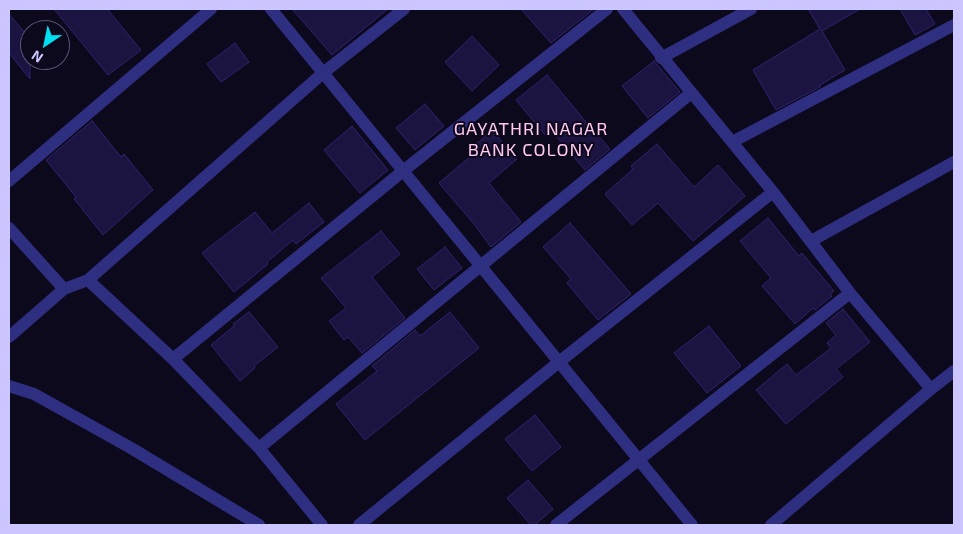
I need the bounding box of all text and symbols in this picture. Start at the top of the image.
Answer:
north arrow [20,20,70,70]
text: N [28,47,46,67]
district label: GAYATHRI NAGAR BANK COLONY [452,118,610,160]

